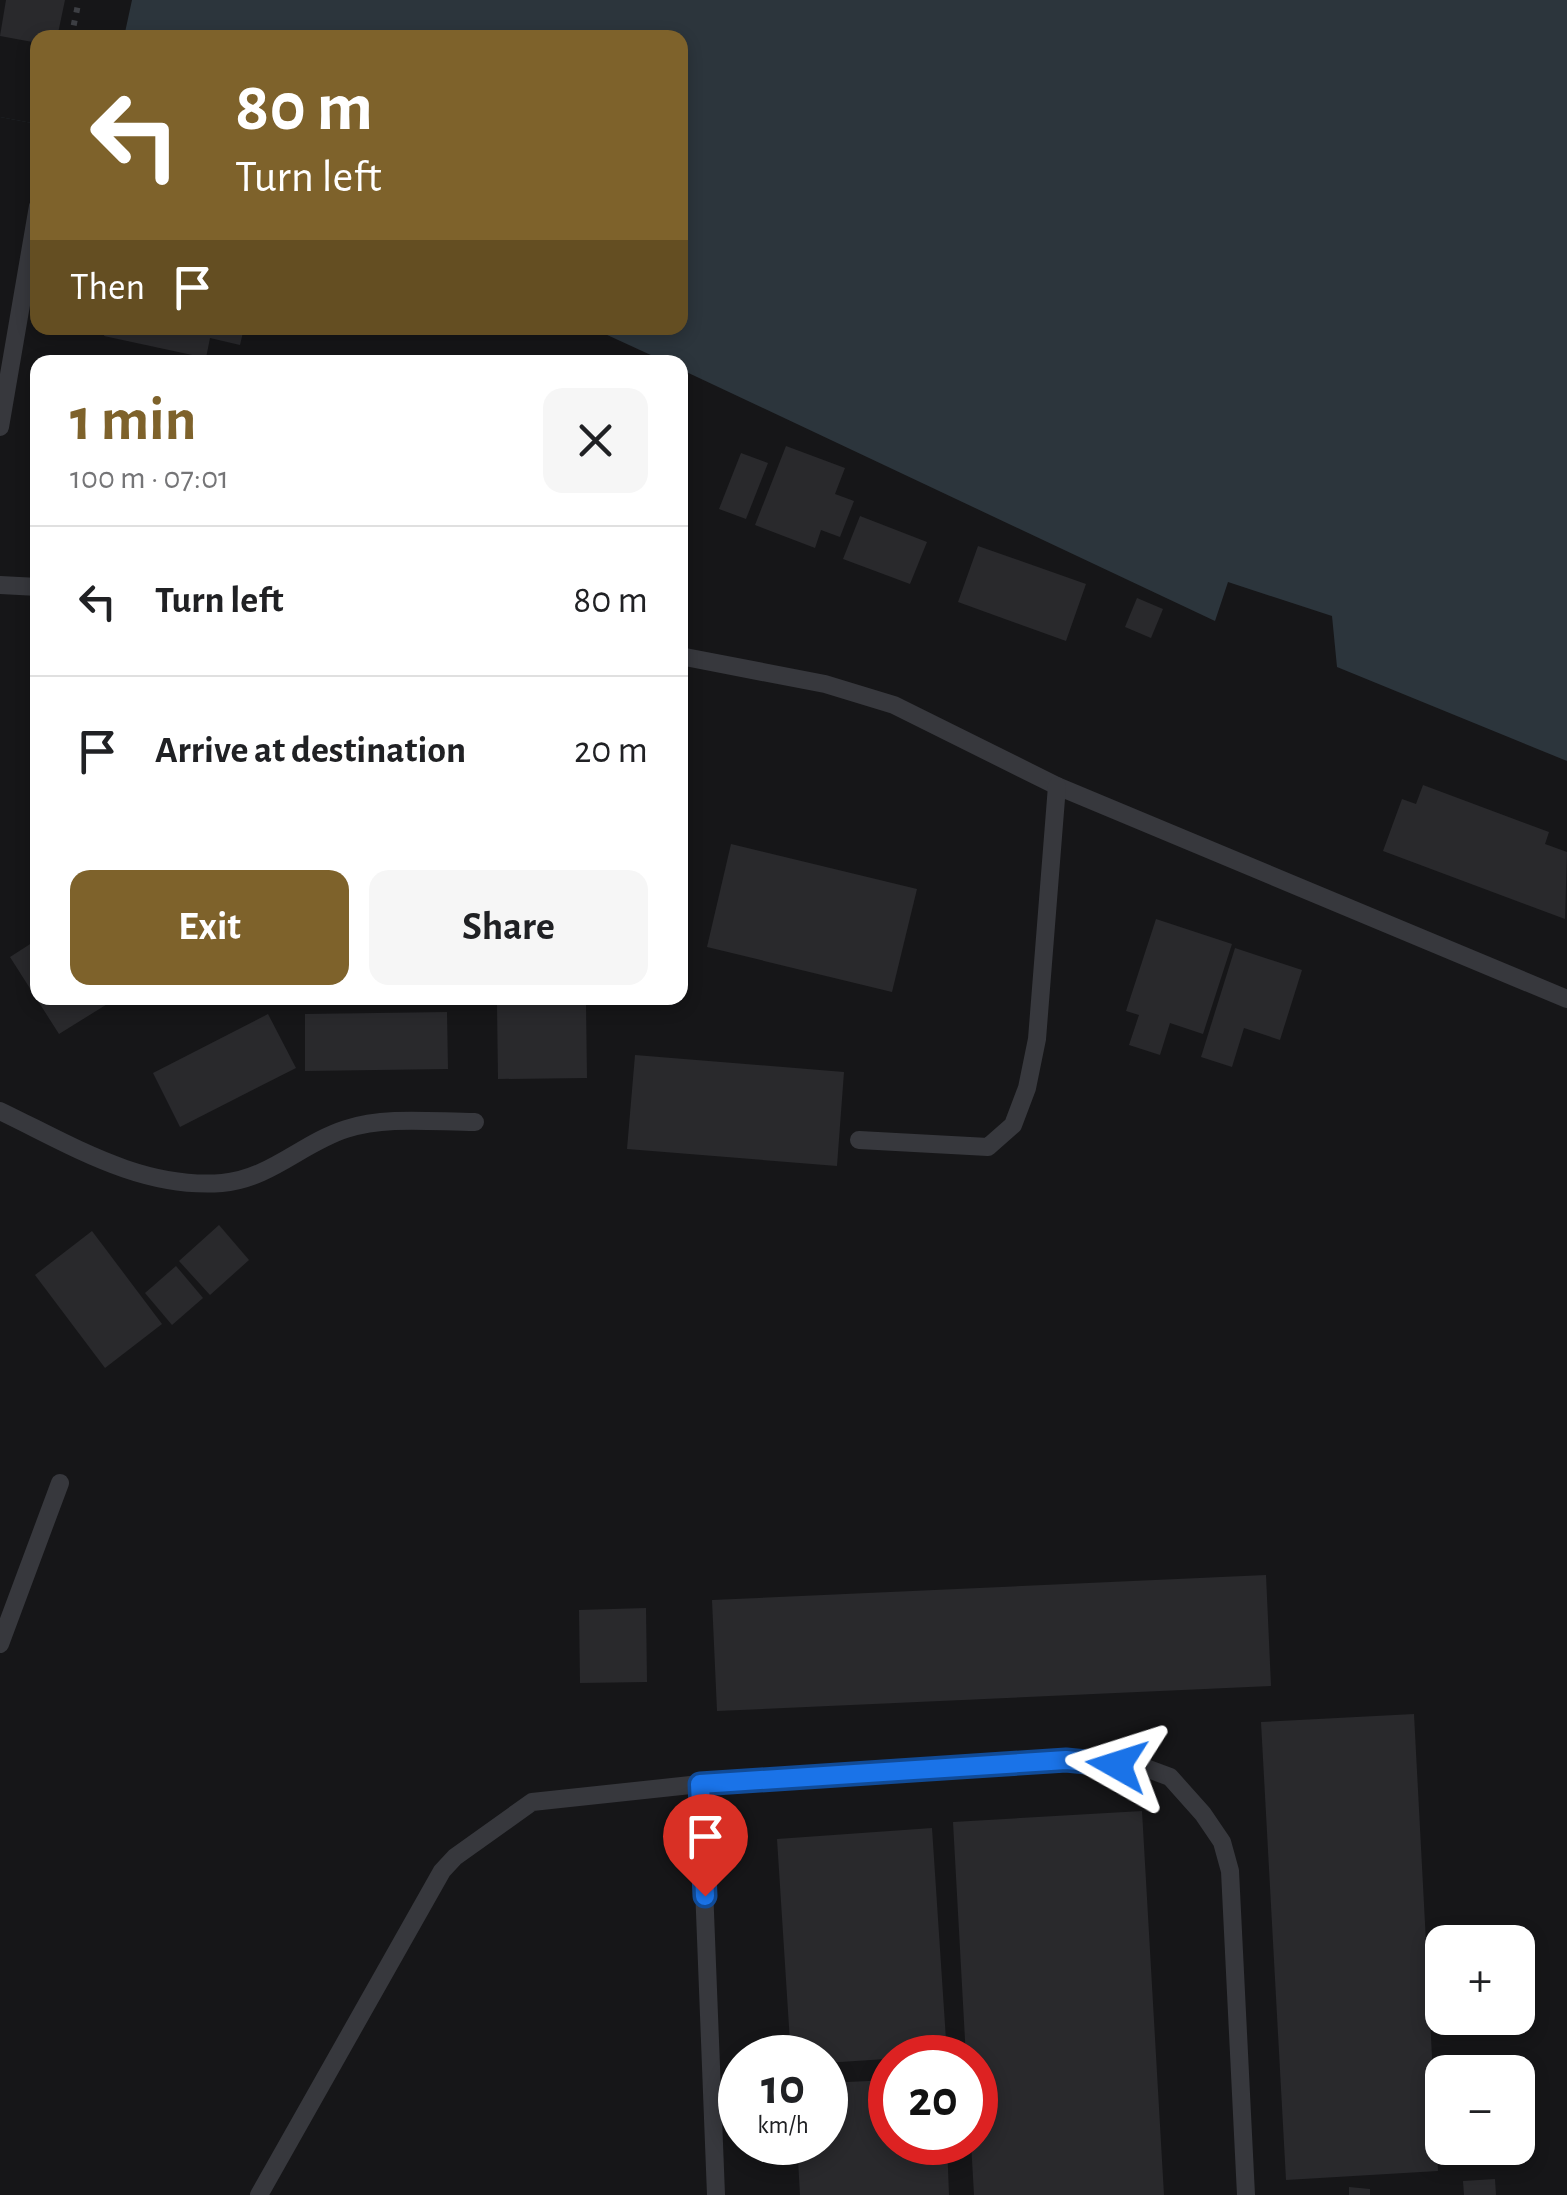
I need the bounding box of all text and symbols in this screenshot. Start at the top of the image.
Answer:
icon: left [70,70,200,200]
text: 80 m [235,73,373,143]
text: Turn left [235,155,382,200]
icon: arrive [165,260,220,315]
text: Then [70,269,145,307]
button: close [543,388,648,493]
text: 1 min [70,391,196,451]
text: 100 m · 07:01 [70,462,229,494]
icon: left [70,574,125,629]
text: Turn left [155,582,283,620]
text: 80 m [573,582,648,620]
icon: arrive [70,724,125,779]
text: Arrive at destination [155,732,466,770]
text: 20 m [574,732,648,770]
button: Exit [70,870,349,985]
button: Share [369,870,648,985]
position arrow [1065,1713,1169,1817]
pin [663,1794,748,1897]
icon: arrive [678,1809,733,1864]
map controls [1425,1925,1535,2165]
button: + [1425,1925,1535,2035]
speed limit sign: 20 [868,2035,998,2165]
button: − [1425,2055,1535,2165]
text: 10 [761,2063,805,2113]
text: km/h [757,2113,809,2138]

